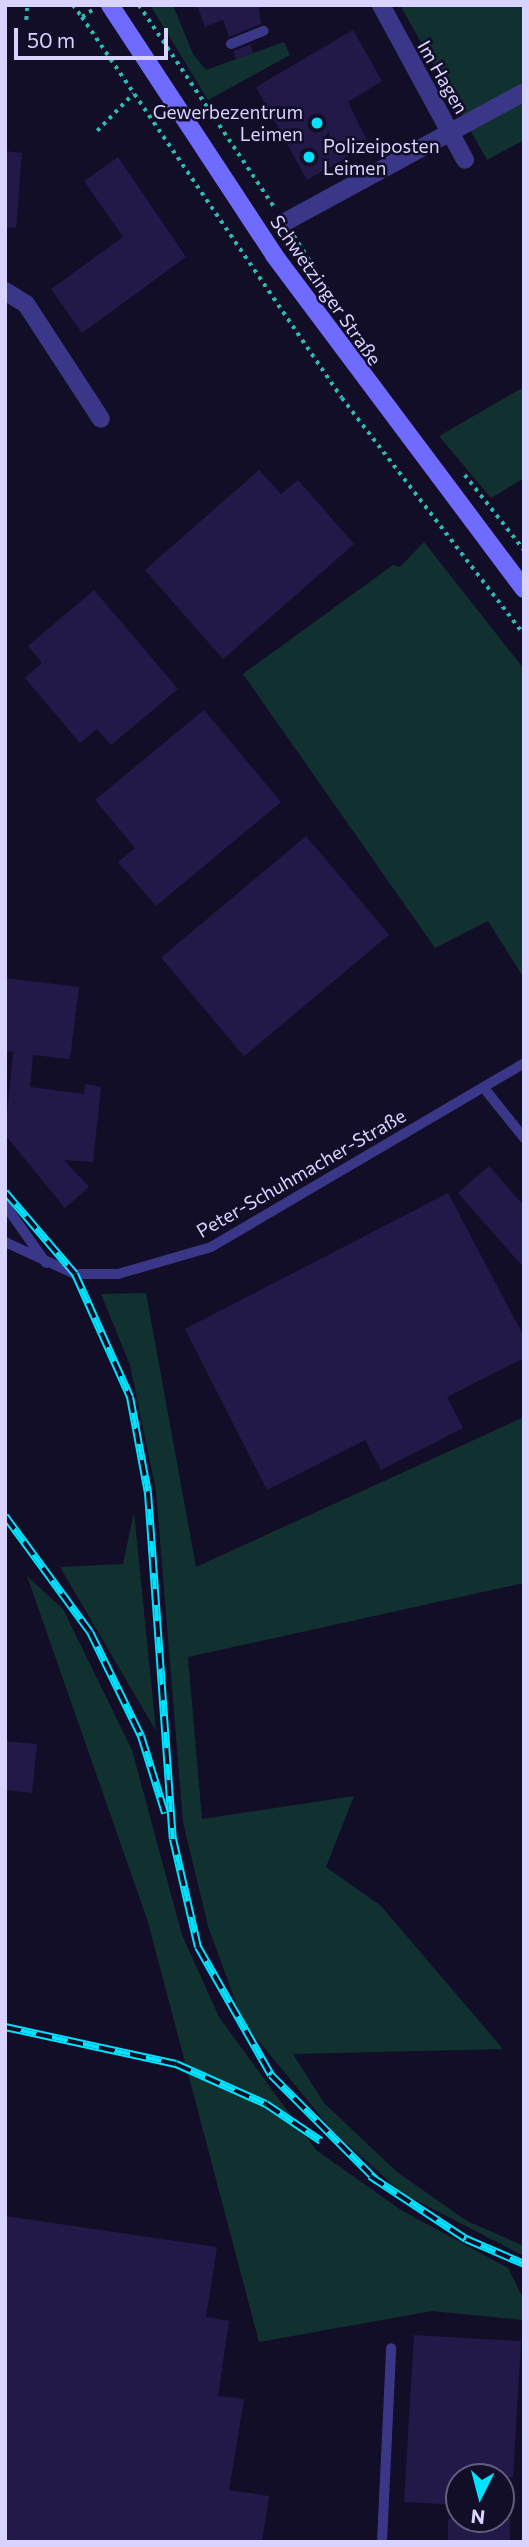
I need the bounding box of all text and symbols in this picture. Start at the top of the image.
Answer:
scale bar [18,14,172,58]
text: 50 m [27,27,75,52]
street label: Im Hagen [413,36,473,118]
place label: Gewerbezentrum Leimen [153,101,303,145]
marker: Gewerbezentrum Leimen [309,115,325,131]
place label: Polizeiposten Leimen [323,135,440,179]
marker: Polizeiposten Leimen [301,149,317,165]
street label: Schwetzinger Straße [266,211,386,369]
street label: Peter-Schuhmacher-Straße [192,1104,410,1242]
north arrow [445,2463,515,2533]
text: N [470,2505,486,2530]

